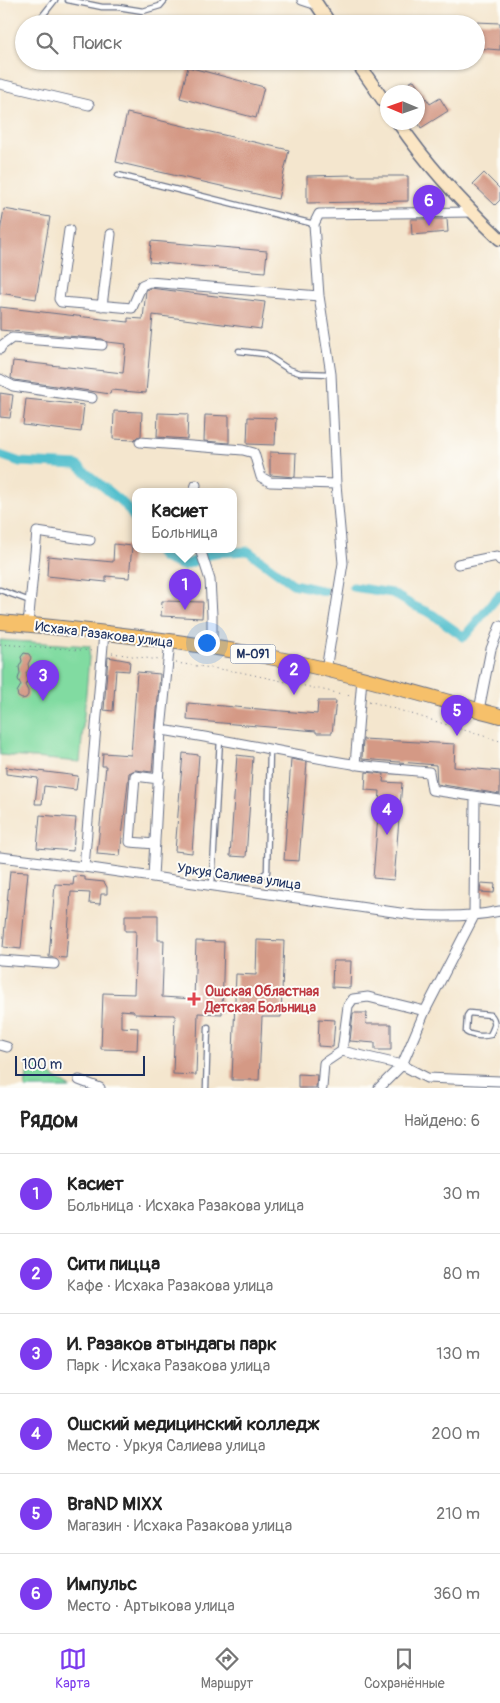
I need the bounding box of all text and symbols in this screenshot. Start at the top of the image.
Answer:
search box [15,15,485,70]
icon: search [33,29,61,57]
text: Поиск [73,31,123,55]
north arrow [380,85,425,130]
pin: 6 [413,185,445,226]
popup [132,488,237,553]
text: Касиет [151,499,208,523]
text: Больница [151,523,218,543]
pin: 1 [169,569,201,610]
street label: Исхака Разакова улица [34,618,174,651]
your location [194,630,220,656]
road number: М-091 [230,644,276,664]
pin: 2 [278,654,310,695]
pin: 3 [27,660,59,701]
pin: 5 [441,695,473,736]
pin: 4 [371,794,403,835]
street label: Уркуя Салиева улица [176,859,302,894]
place label: Ошская Областная Детская Больница [204,983,319,1016]
marker: Ошская Областная Детская Больница [187,992,201,1006]
scale bar [15,1053,145,1076]
text: 100 m [22,1056,62,1073]
text: Рядом [20,1107,78,1134]
text: Найдено: 6 [404,1111,480,1131]
text: Касиет [67,1172,124,1196]
text: 1 [33,1184,39,1204]
text: 30 m [442,1184,480,1204]
text: Больница · Исхака Разакова улица [67,1196,304,1216]
text: Сити пицца [67,1252,160,1276]
text: 2 [32,1264,40,1284]
text: 80 m [443,1264,480,1284]
text: Кафе · Исхака Разакова улица [67,1276,273,1296]
text: И. Разаков атындагы парк [67,1332,277,1356]
text: 3 [32,1344,40,1364]
text: 130 m [436,1344,480,1364]
text: Парк · Исхака Разакова улица [67,1356,270,1376]
text: Ошский медицинский колледж [67,1412,319,1436]
text: 4 [31,1424,41,1444]
text: 200 m [432,1424,480,1444]
text: Место · Уркуя Салиева улица [67,1436,266,1456]
text: BraND MIXX [67,1492,163,1516]
text: 5 [32,1504,40,1524]
text: 210 m [436,1504,480,1524]
text: Магазин · Исхака Разакова улица [67,1516,292,1536]
text: Импульс [67,1572,137,1596]
text: 6 [31,1584,41,1604]
text: 360 m [433,1584,480,1604]
text: Место · Артыкова улица [67,1596,235,1616]
tab: Карта [55,1645,90,1692]
tab: Маршрут [201,1645,253,1692]
tab: Сохранённые [364,1645,445,1692]

